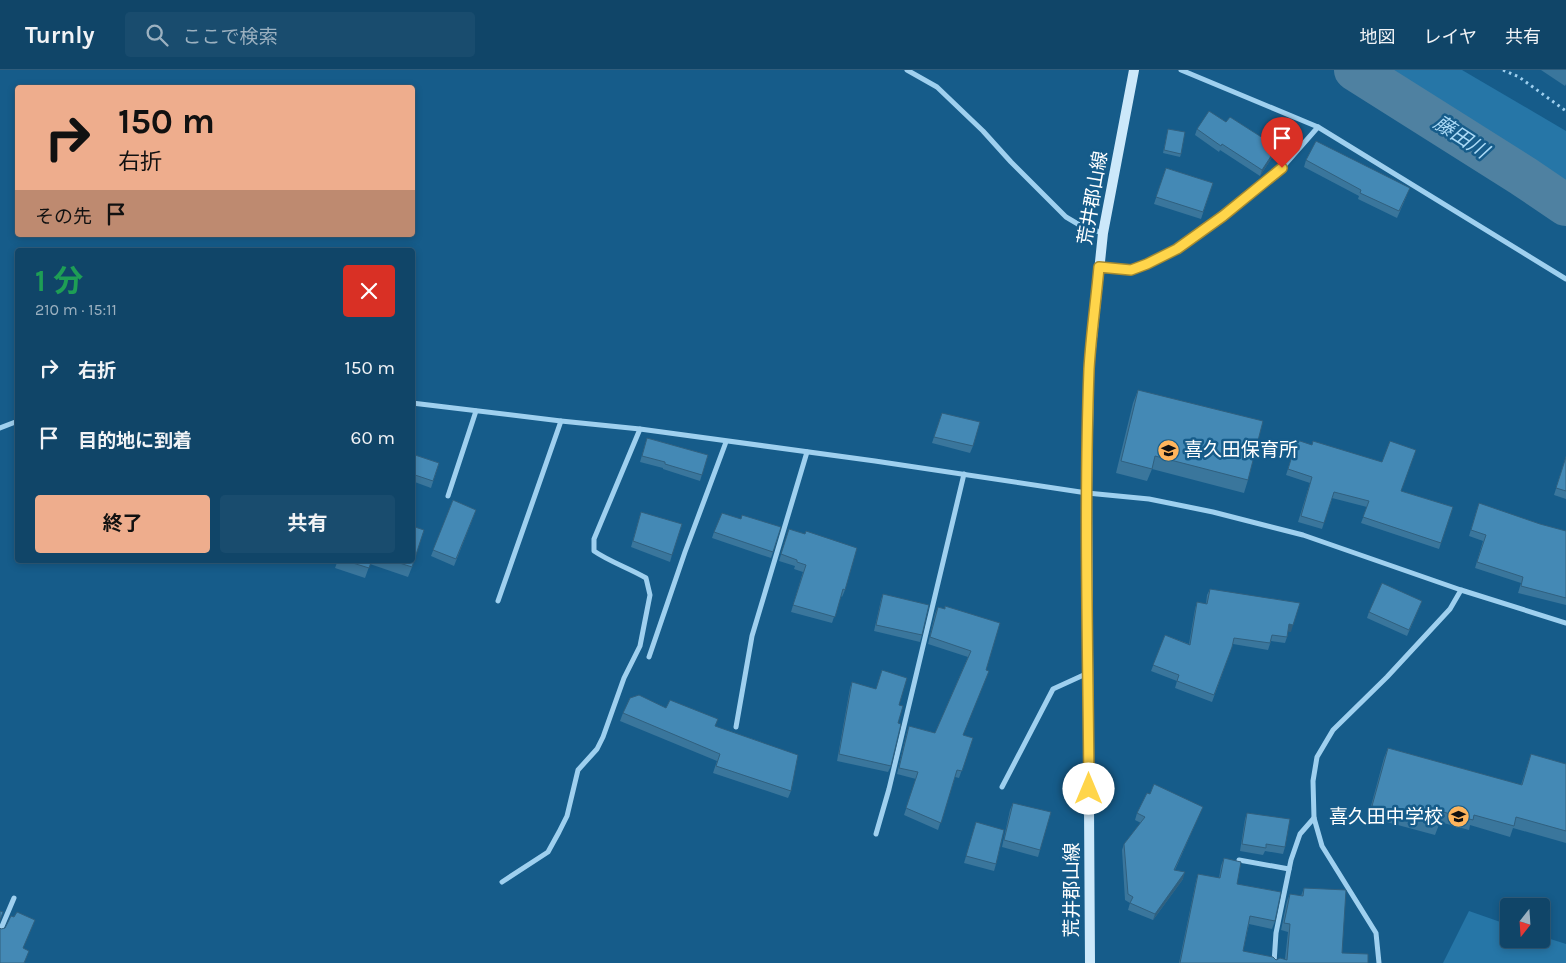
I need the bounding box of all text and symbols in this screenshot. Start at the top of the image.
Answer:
search box [125,12,475,57]
text: Turnly [25,21,95,49]
icon: search [143,21,171,49]
text: ここで検索 [183,26,278,48]
text: 地図 [1360,26,1396,48]
text: レイヤ [1424,26,1477,48]
text: 共有 [1505,26,1541,48]
text: 150 m [118,101,215,142]
icon: right [35,105,100,170]
water label: 藤田川 [1430,111,1494,164]
pin [1261,117,1303,168]
icon: arrive [1268,124,1296,152]
text: 右折 [118,149,162,175]
street label: 荒井郡山線 [1074,149,1112,247]
icon: arrive [102,200,130,228]
text: その先 [35,206,92,228]
text: 1 分 [35,263,83,299]
button: close [343,265,395,317]
text: 210 m · 15:11 [35,300,117,319]
icon: right [35,354,63,382]
text: 150 m [344,357,395,379]
text: 右折 [78,360,116,382]
icon: arrive [35,424,63,452]
text: 60 m [351,427,395,449]
text: 目的地に到着 [78,430,192,452]
school or university icon: 喜久田保育所 [1156,438,1180,462]
place label: 喜久田保育所 [1184,439,1298,461]
button: 終了 [35,495,210,553]
button: 共有 [220,495,395,553]
position arrow [1062,762,1114,814]
school or university icon: 喜久田中学校 [1447,805,1471,829]
place label: 喜久田中学校 [1329,806,1443,828]
street label: 荒井郡山線 [1061,842,1083,938]
north arrow [1500,898,1550,948]
map controls [1500,898,1550,948]

